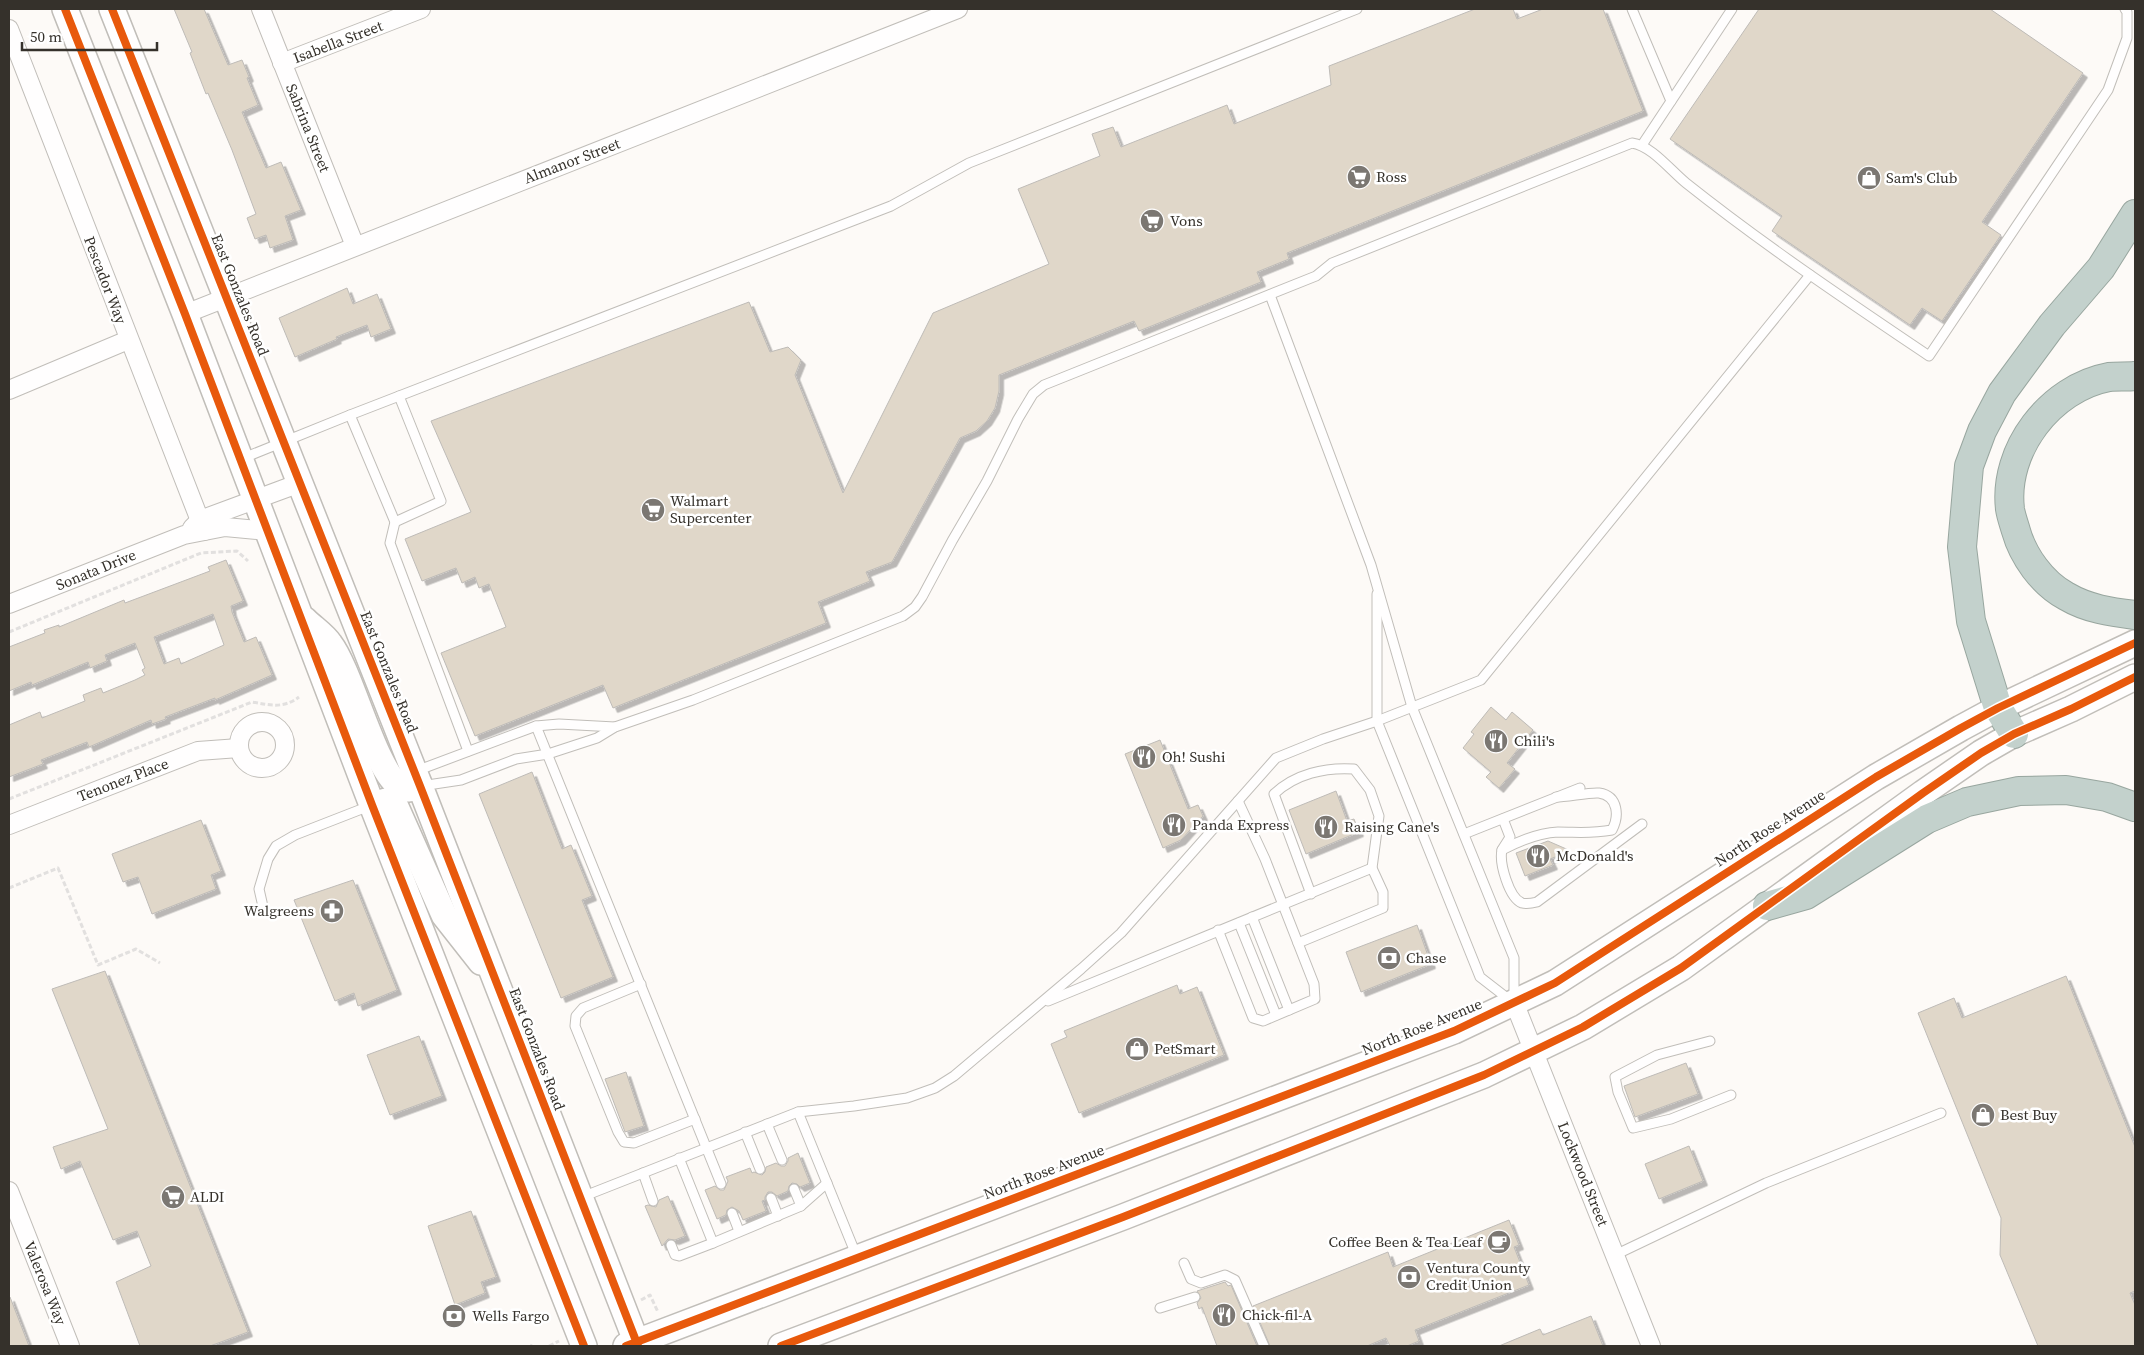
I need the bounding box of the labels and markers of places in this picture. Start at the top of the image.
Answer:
supermarket icon: Ross [1346,164,1372,190]
shop icon: Sam's Club [1856,165,1882,191]
place label: Ross [1376,166,1407,187]
place label: Sam's Club [1886,167,1957,188]
supermarket icon: Vons [1139,208,1165,234]
place label: Vons [1170,210,1203,231]
place label: Walmart Supercenter [670,490,752,528]
supermarket icon: Walmart Supercenter [640,497,666,523]
restaurant icon: Chili's [1483,728,1509,754]
place label: Chili's [1514,730,1555,751]
restaurant icon: Oh! Sushi [1131,744,1157,770]
place label: Oh! Sushi [1162,746,1226,767]
restaurant icon: Panda Express [1161,812,1187,838]
place label: Panda Express [1192,814,1289,835]
restaurant icon: Raising Cane's [1313,814,1339,840]
place label: Raising Cane's [1344,816,1439,837]
restaurant icon: McDonald's [1525,843,1551,869]
place label: McDonald's [1556,845,1633,866]
pharmacy icon: Walgreens [319,898,345,924]
place label: Walgreens [244,900,314,921]
bank icon: Chase [1376,945,1402,971]
place label: Chase [1406,947,1447,968]
shop icon: PetSmart [1124,1036,1150,1062]
place label: PetSmart [1154,1038,1215,1059]
shop icon: Best Buy [1970,1102,1996,1128]
place label: Best Buy [2000,1104,2058,1125]
supermarket icon: ALDI [160,1184,186,1210]
place label: ALDI [190,1186,224,1207]
cafe icon: Coffee Been & Tea Leaf [1486,1229,1512,1255]
place label: Coffee Been & Tea Leaf [1329,1231,1484,1252]
place label: Ventura County Credit Union [1426,1257,1531,1295]
bank icon: Ventura County Credit Union [1396,1264,1422,1290]
restaurant icon: Chick-fil-A [1211,1302,1237,1328]
bank icon: Wells Fargo [441,1303,467,1329]
place label: Chick-fil-A [1242,1304,1312,1325]
place label: Wells Fargo [472,1305,550,1326]

